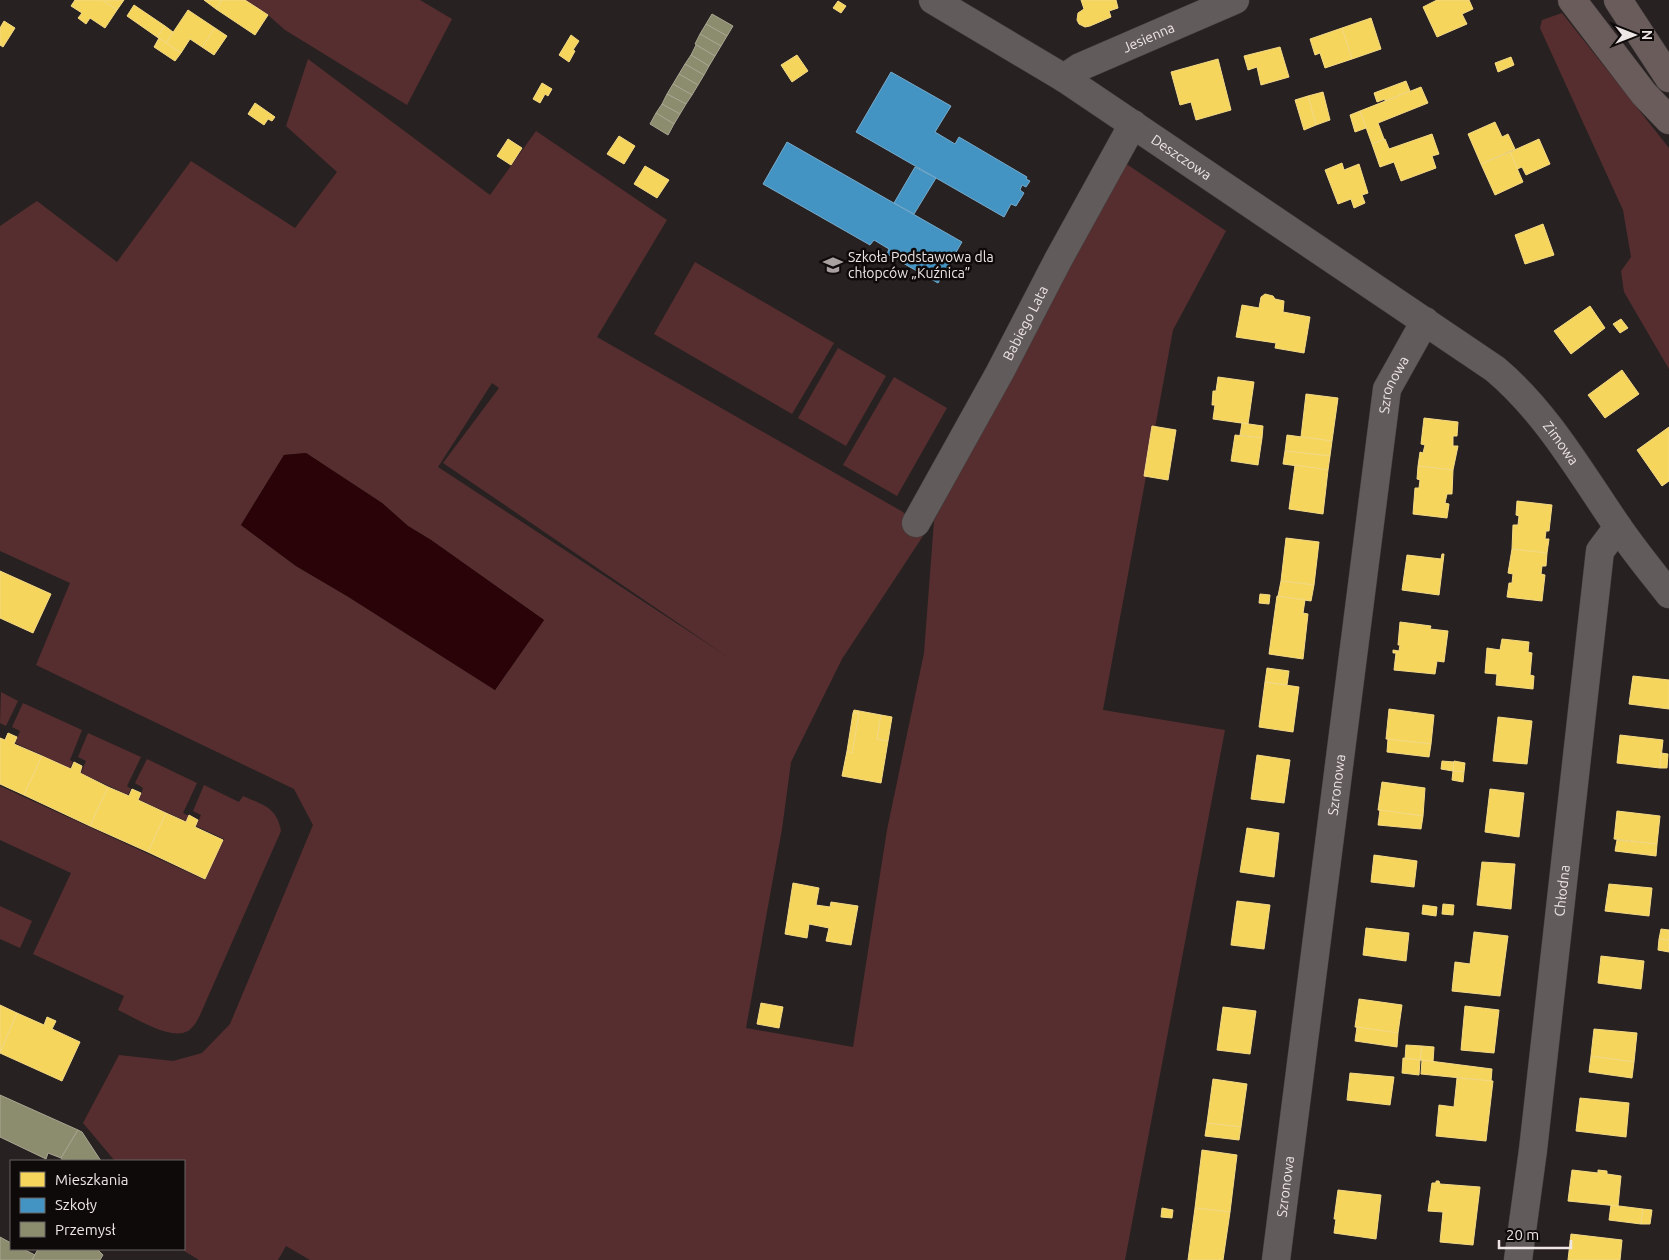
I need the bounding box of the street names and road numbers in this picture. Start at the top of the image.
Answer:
street label: Jesienna [1120,19,1177,56]
street label: Deszczowa [1148,131,1214,183]
street label: Babiego Lata [999,283,1051,363]
street label: Szronowa [1376,353,1412,415]
street label: Zimowa [1540,418,1582,468]
street label: Szronowa [1325,753,1348,816]
street label: Chłodna [1551,864,1573,917]
street label: Szronowa [1274,1155,1297,1218]

